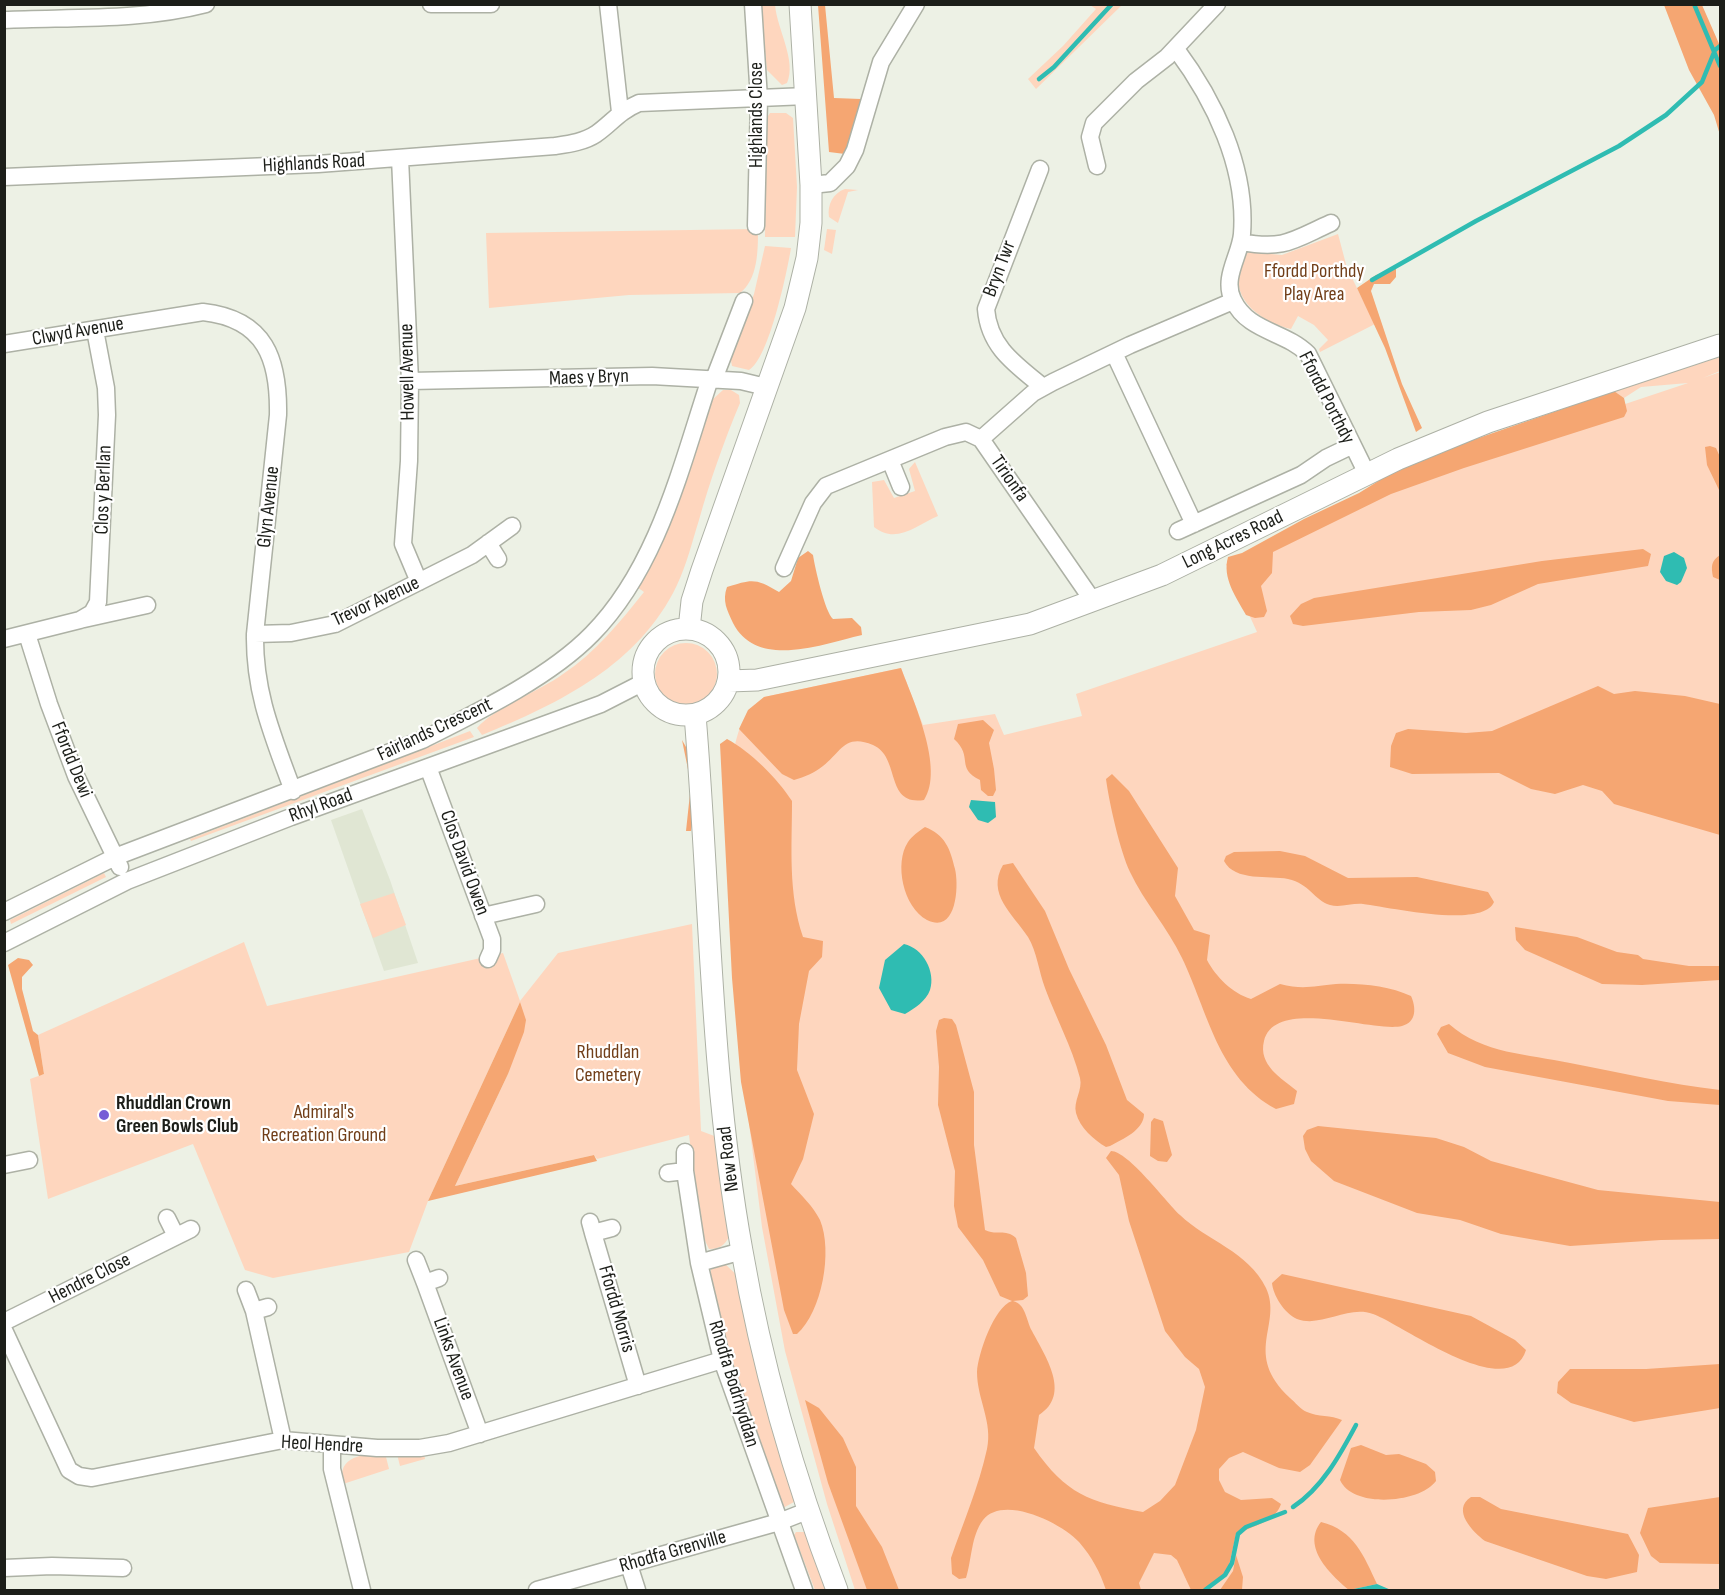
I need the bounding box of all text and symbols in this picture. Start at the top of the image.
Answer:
street label: Highlands Close [745,62,769,168]
street label: Highlands Road [262,149,366,179]
street label: Bryn Twr [978,237,1022,301]
park label: Ffordd Porthdy Play Area [1264,260,1364,307]
street label: Clwyd Avenue [30,312,126,352]
street label: Howell Avenue [395,323,421,421]
street label: Ffordd Porthdy [1293,348,1359,448]
street label: Maes y Bryn [549,365,629,391]
street label: Clos y Berllan [90,445,118,535]
street label: Tirionfa [984,451,1034,507]
street label: Glyn Avenue [253,465,285,549]
street label: Long Acres Road [1179,505,1287,575]
street label: Trevor Avenue [328,571,424,633]
street label: Fairlands Crescent [374,693,496,767]
street label: Ffordd Dewi [45,719,97,801]
street label: Rhyl Road [286,783,356,829]
street label: Clos David Owen [434,807,494,919]
park label: Rhuddlan Cemetery [575,1041,641,1088]
place label: Rhuddlan Crown Green Bowls Club [116,1092,238,1139]
park label: Admiral's Recreation Ground [262,1101,386,1148]
marker: Rhuddlan Crown Green Bowls Club [97,1108,111,1122]
street label: New Road [713,1125,745,1193]
street label: Hendre Close [45,1248,135,1310]
street label: Ffordd Morris [592,1263,640,1355]
street label: Links Avenue [427,1314,479,1404]
street label: Rhodfa Bodrhyddan [702,1318,764,1450]
street label: Heol Hendre [280,1431,364,1459]
street label: Rhodfa Grenville [617,1525,729,1579]

